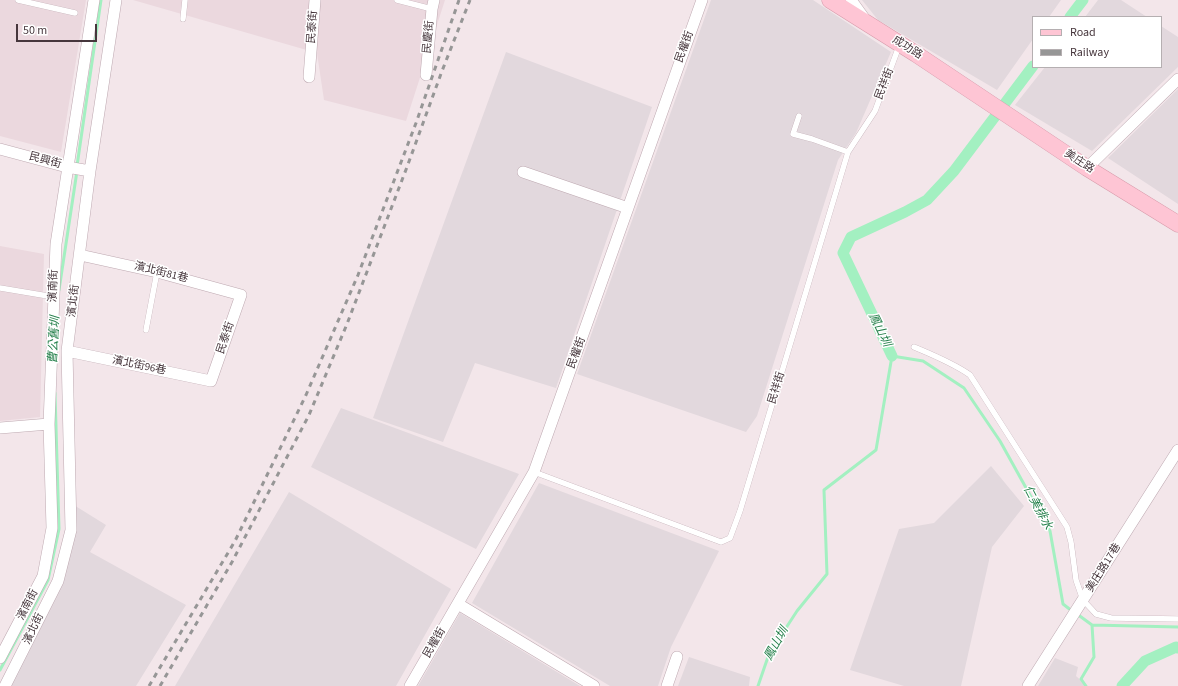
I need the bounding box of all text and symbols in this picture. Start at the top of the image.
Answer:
street label: 民泰街 [305,10,321,44]
scale bar [18,16,99,42]
legend [1032,16,1162,68]
street label: 民慶街 [421,20,437,54]
text: 50 m [23,22,47,39]
text: Road [1070,24,1096,41]
street label: 民權街 [673,29,697,65]
street label: 成功路 [890,34,924,62]
text: Railway [1070,44,1109,61]
street label: 民祥街 [873,66,897,102]
street label: 美庄路 [1062,147,1096,177]
street label: 民興街 [27,150,63,172]
street label: 濱北街81巷 [133,260,189,286]
street label: 濱南街 [47,269,61,303]
street label: 濱北街 [65,284,83,318]
water label: 鳳山圳 [865,311,893,349]
water label: 曹公舊圳 [47,316,63,364]
street label: 民泰街 [214,320,238,356]
street label: 民權街 [565,335,589,371]
street label: 濱北街96巷 [111,354,167,378]
street label: 民祥街 [766,370,788,406]
water label: 仁美排水 [1019,483,1055,533]
street label: 美庄路17巷 [1084,541,1124,595]
street label: 濱南街 [15,587,41,623]
street label: 濱北街 [21,611,47,647]
street label: 民權街 [421,625,449,661]
water label: 鳳山圳 [762,625,792,663]

